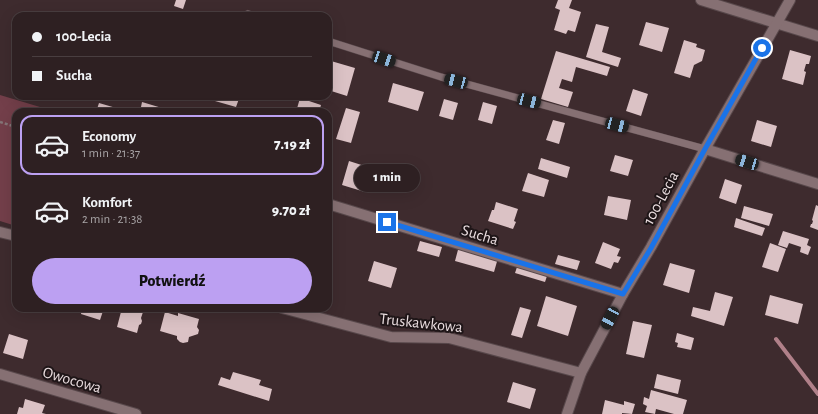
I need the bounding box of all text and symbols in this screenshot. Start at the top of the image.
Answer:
text: 100-Lecia [56,29,112,44]
route start [753,39,771,57]
car [371,50,397,68]
text: Sucha [56,68,92,83]
car [443,72,469,90]
car [516,92,542,110]
car [604,116,630,134]
icon: car [34,127,70,163]
text: Economy [82,129,136,144]
text: 7.19 zł [274,137,310,152]
text: 1 min · 21:37 [82,147,140,160]
car [734,153,760,171]
callout: 1 min [354,164,420,192]
street label: 100-Lecia [640,169,682,227]
text: 1 min [373,171,401,184]
icon: car [34,193,70,229]
text: Komfort [82,195,132,210]
text: 9.70 zł [272,203,310,218]
text: 2 min · 21:38 [82,213,142,226]
route end [378,213,396,231]
street label: Sucha [460,222,500,248]
button: Potwierdź [32,258,312,304]
car [599,305,621,331]
street label: Truskawkowa [379,311,463,335]
street label: Owocowa [41,364,103,396]

